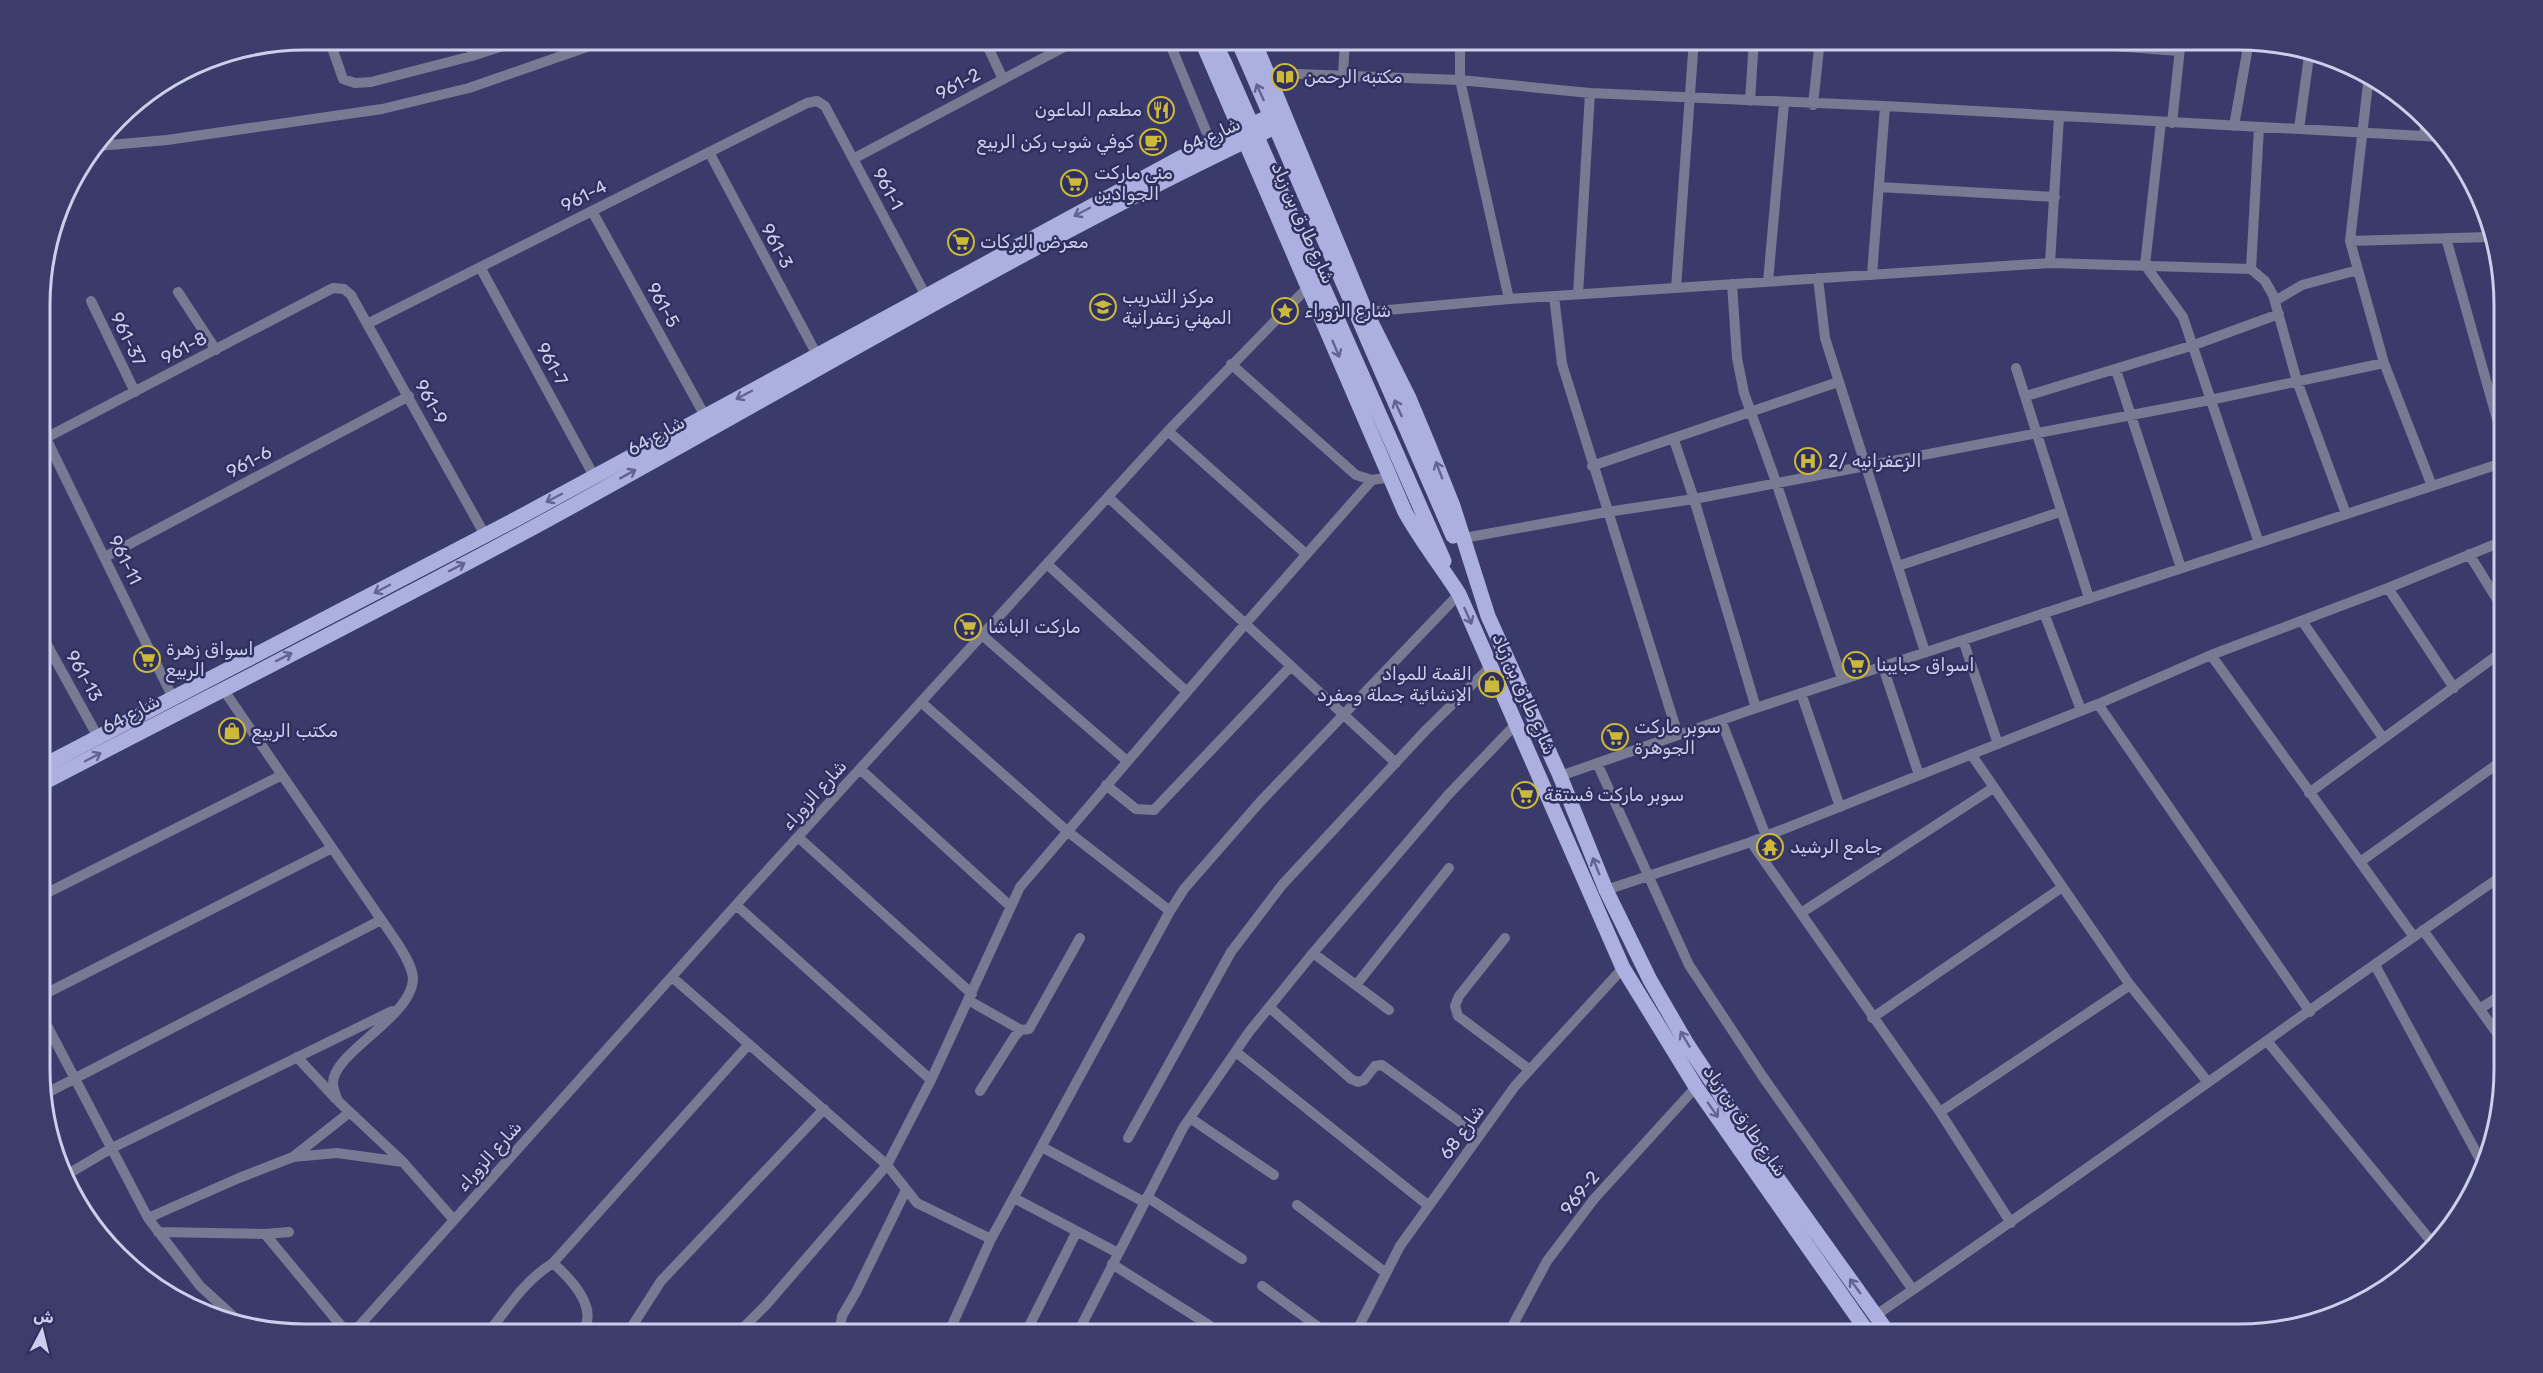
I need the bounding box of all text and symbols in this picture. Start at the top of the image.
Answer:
library icon: مكتبه الرحمن [1270,62,1300,92]
street label: 961-2 [932,63,984,105]
place label: مكتبه الرحمن [1304,66,1402,88]
one-way arrow [1254,83,1265,102]
restaurant icon: مطعم الماعون [1146,95,1176,125]
place label: مطعم الماعون [1035,99,1142,122]
street label: شارع 64 [1178,113,1244,160]
cafe icon: كوفي شوب ركن الربيع [1138,127,1168,157]
place label: كوفي شوب ركن الربيع [977,131,1134,155]
street label: شارع طارق بن زياد [1265,159,1340,288]
place label: مني ماركت الجوادين [1094,162,1173,205]
street label: 961-1 [868,164,908,214]
supermarket icon: مني ماركت الجوادين [1059,168,1089,198]
street label: 961-4 [557,175,611,217]
one-way arrow [1074,206,1091,218]
street label: 961-3 [756,220,798,272]
supermarket icon: معرض البركات [946,227,976,257]
place label: معرض البركات [980,231,1089,253]
street label: 961-5 [642,279,684,331]
place label: مركز التدريب المهني زعفرانية [1122,286,1232,331]
school or university icon: مركز التدريب المهني زعفرانية [1088,292,1118,322]
place icon: شارع الزوراء [1270,296,1300,326]
place label: شارع الزوراء [1304,300,1391,323]
street label: 961-37 [106,309,150,369]
street label: 961-8 [157,327,211,369]
street label: 961-7 [531,339,573,389]
one-way arrow [1330,339,1342,357]
street label: 961-9 [410,376,452,428]
one-way arrow [736,389,753,401]
one-way arrow [1391,399,1402,417]
street label: شارع 64 [623,411,689,462]
street label: 961-6 [223,441,276,483]
hospital icon: الزعفرانيه /2 [1793,446,1823,476]
place label: الزعفرانيه /2 [1828,450,1922,472]
one-way arrow [1433,462,1444,480]
one-way arrow [620,467,637,479]
one-way arrow [546,493,564,504]
street label: 961-11 [104,532,146,588]
one-way arrow [448,561,465,573]
one-way arrow [373,583,391,595]
one-way arrow [1463,607,1475,625]
supermarket icon: ماركت الباشا [953,612,983,642]
place label: ماركت الباشا [988,616,1081,638]
street label: شارع طارق بن زياد [1486,630,1561,759]
place label: اسواق زهرة الربيع [166,638,254,683]
supermarket icon: اسواق زهرة الربيع [132,644,162,674]
street label: 961-13 [61,647,107,705]
supermarket icon: اسواق حبايبنا [1841,650,1871,680]
one-way arrow [275,651,292,663]
place label: اسواق حبايبنا [1876,654,1975,676]
place label: القمة للمواد الإنشائية جملة ومفرد [1317,663,1472,706]
shop icon: القمة للمواد الإنشائية جملة ومفرد [1477,669,1507,699]
street label: شارع 64 [98,690,164,739]
shop icon: مكتب الربيع [217,716,247,746]
place label: سوبر ماركت الجوهرة [1634,716,1721,759]
place label: مكتب الربيع [252,720,338,744]
supermarket icon: سوبر ماركت الجوهرة [1600,722,1630,752]
one-way arrow [83,750,101,762]
street label: شارع الزوراء [777,755,852,835]
supermarket icon: سوبر ماركت فستقة [1510,780,1540,810]
place label: سوبر ماركت فستقة [1544,784,1684,806]
temple icon: جامع الرشيد [1755,832,1785,862]
place label: جامع الرشيد [1790,836,1882,860]
one-way arrow [1590,857,1601,876]
one-way arrow [1678,1031,1690,1048]
street label: شارع طارق بن زياد [1698,1061,1791,1181]
street label: شارع 68 [1435,1100,1490,1164]
one-way arrow [1706,1101,1719,1117]
street label: شارع الزوراء [452,1116,527,1196]
street label: 969-2 [1556,1167,1604,1219]
one-way arrow [1849,1279,1861,1295]
north arrow [12,1301,72,1361]
text: ش [33,1306,55,1327]

